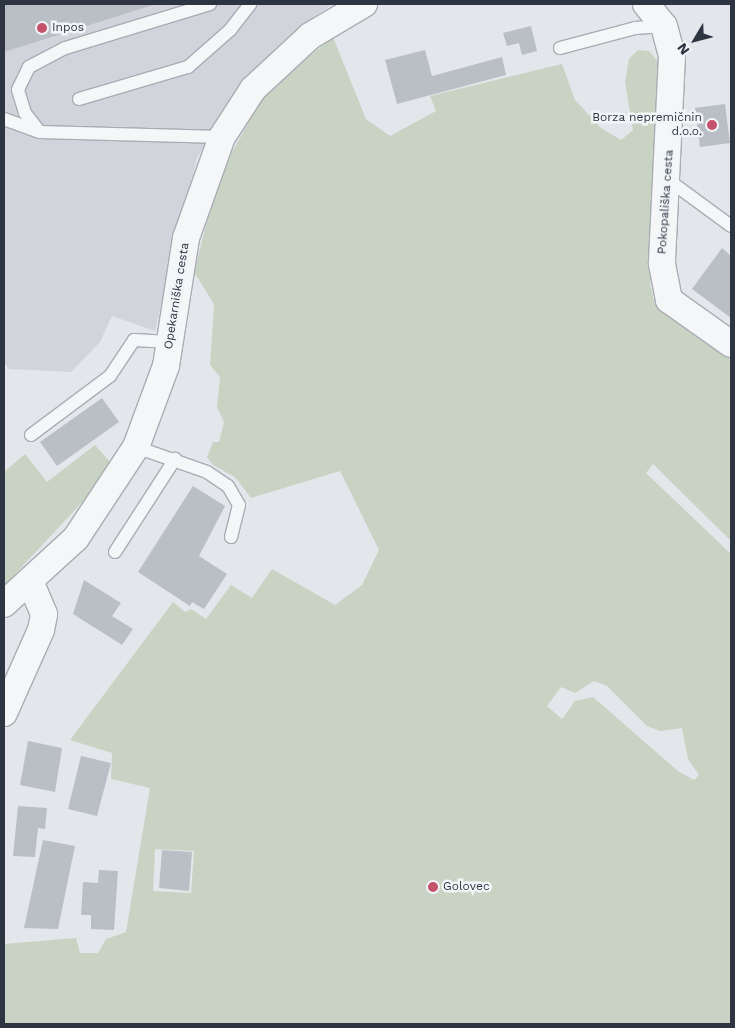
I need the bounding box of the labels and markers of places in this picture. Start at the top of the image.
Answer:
place label: Inpos [52,21,84,35]
marker: Inpos [36,22,48,34]
place label: Borza nepremičnin d.o.o. [592,111,702,139]
marker: Borza nepremičnin d.o.o. [706,119,718,131]
place label: Golovec [443,880,490,894]
marker: Golovec [427,881,439,893]

